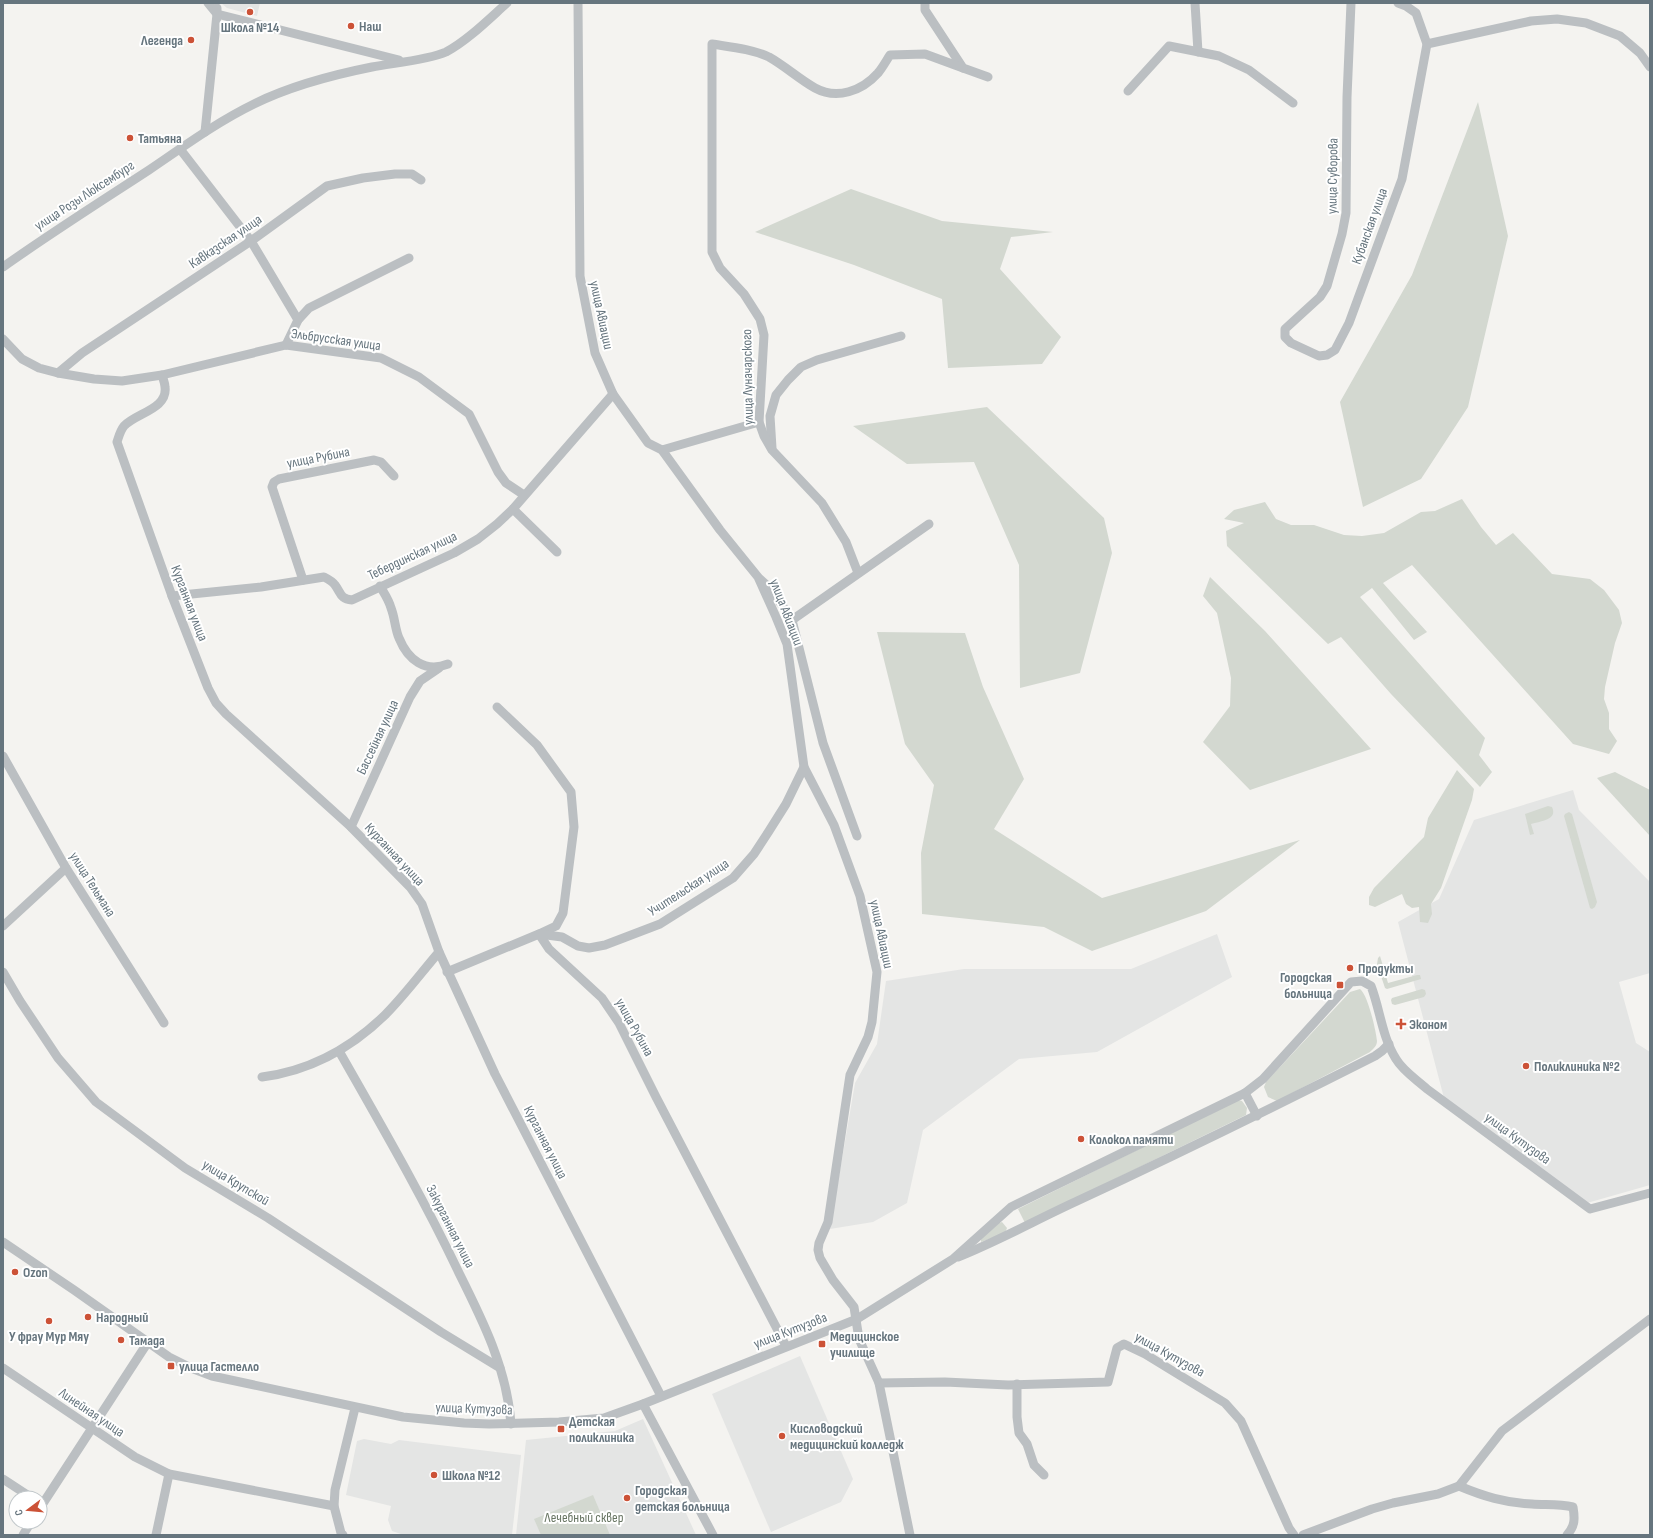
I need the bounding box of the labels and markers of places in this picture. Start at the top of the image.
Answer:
marker: Школа №14 [245,7,255,17]
place label: Наш [359,18,381,35]
place label: Школа №14 [221,19,280,36]
marker: Наш [346,21,356,31]
place label: Легенда [140,32,183,49]
marker: Легенда [186,35,196,45]
place label: Татьяна [138,130,182,147]
marker: Татьяна [125,133,135,143]
place label: Продукты [1358,960,1413,977]
marker: Продукты [1345,963,1355,973]
place label: Городская больница [1280,969,1332,1002]
marker: Городская больница [1335,980,1345,990]
place label: Эконом [1409,1016,1447,1033]
marker: Эконом [1396,1019,1406,1029]
place label: Поликлиника №2 [1534,1058,1620,1075]
marker: Поликлиника №2 [1521,1061,1531,1071]
place label: Колокол памяти [1089,1131,1173,1148]
marker: Колокол памяти [1076,1134,1086,1144]
place label: Ozon [23,1264,48,1281]
marker: Ozon [10,1267,20,1277]
place label: Народный [96,1309,148,1326]
marker: Народный [83,1312,93,1322]
marker: У фрау Мур Мяу [44,1316,54,1326]
place label: У фрау Мур Мяу [9,1328,89,1345]
place label: Медицинское училище [830,1328,899,1361]
place label: Тамада [129,1332,165,1349]
marker: Тамада [116,1335,126,1345]
marker: Медицинское училище [817,1339,827,1349]
place label: улица Гастелло [179,1358,259,1375]
marker: улица Гастелло [166,1361,176,1371]
place label: Детская поликлиника [569,1413,635,1446]
place label: Кисловодский медицинский колледж [790,1420,904,1453]
marker: Детская поликлиника [556,1424,566,1434]
marker: Кисловодский медицинский колледж [777,1431,787,1441]
place label: Школа №12 [442,1467,500,1484]
marker: Школа №12 [429,1470,439,1480]
place label: Городская детская больница [635,1482,730,1515]
marker: Городская детская больница [622,1493,632,1503]

